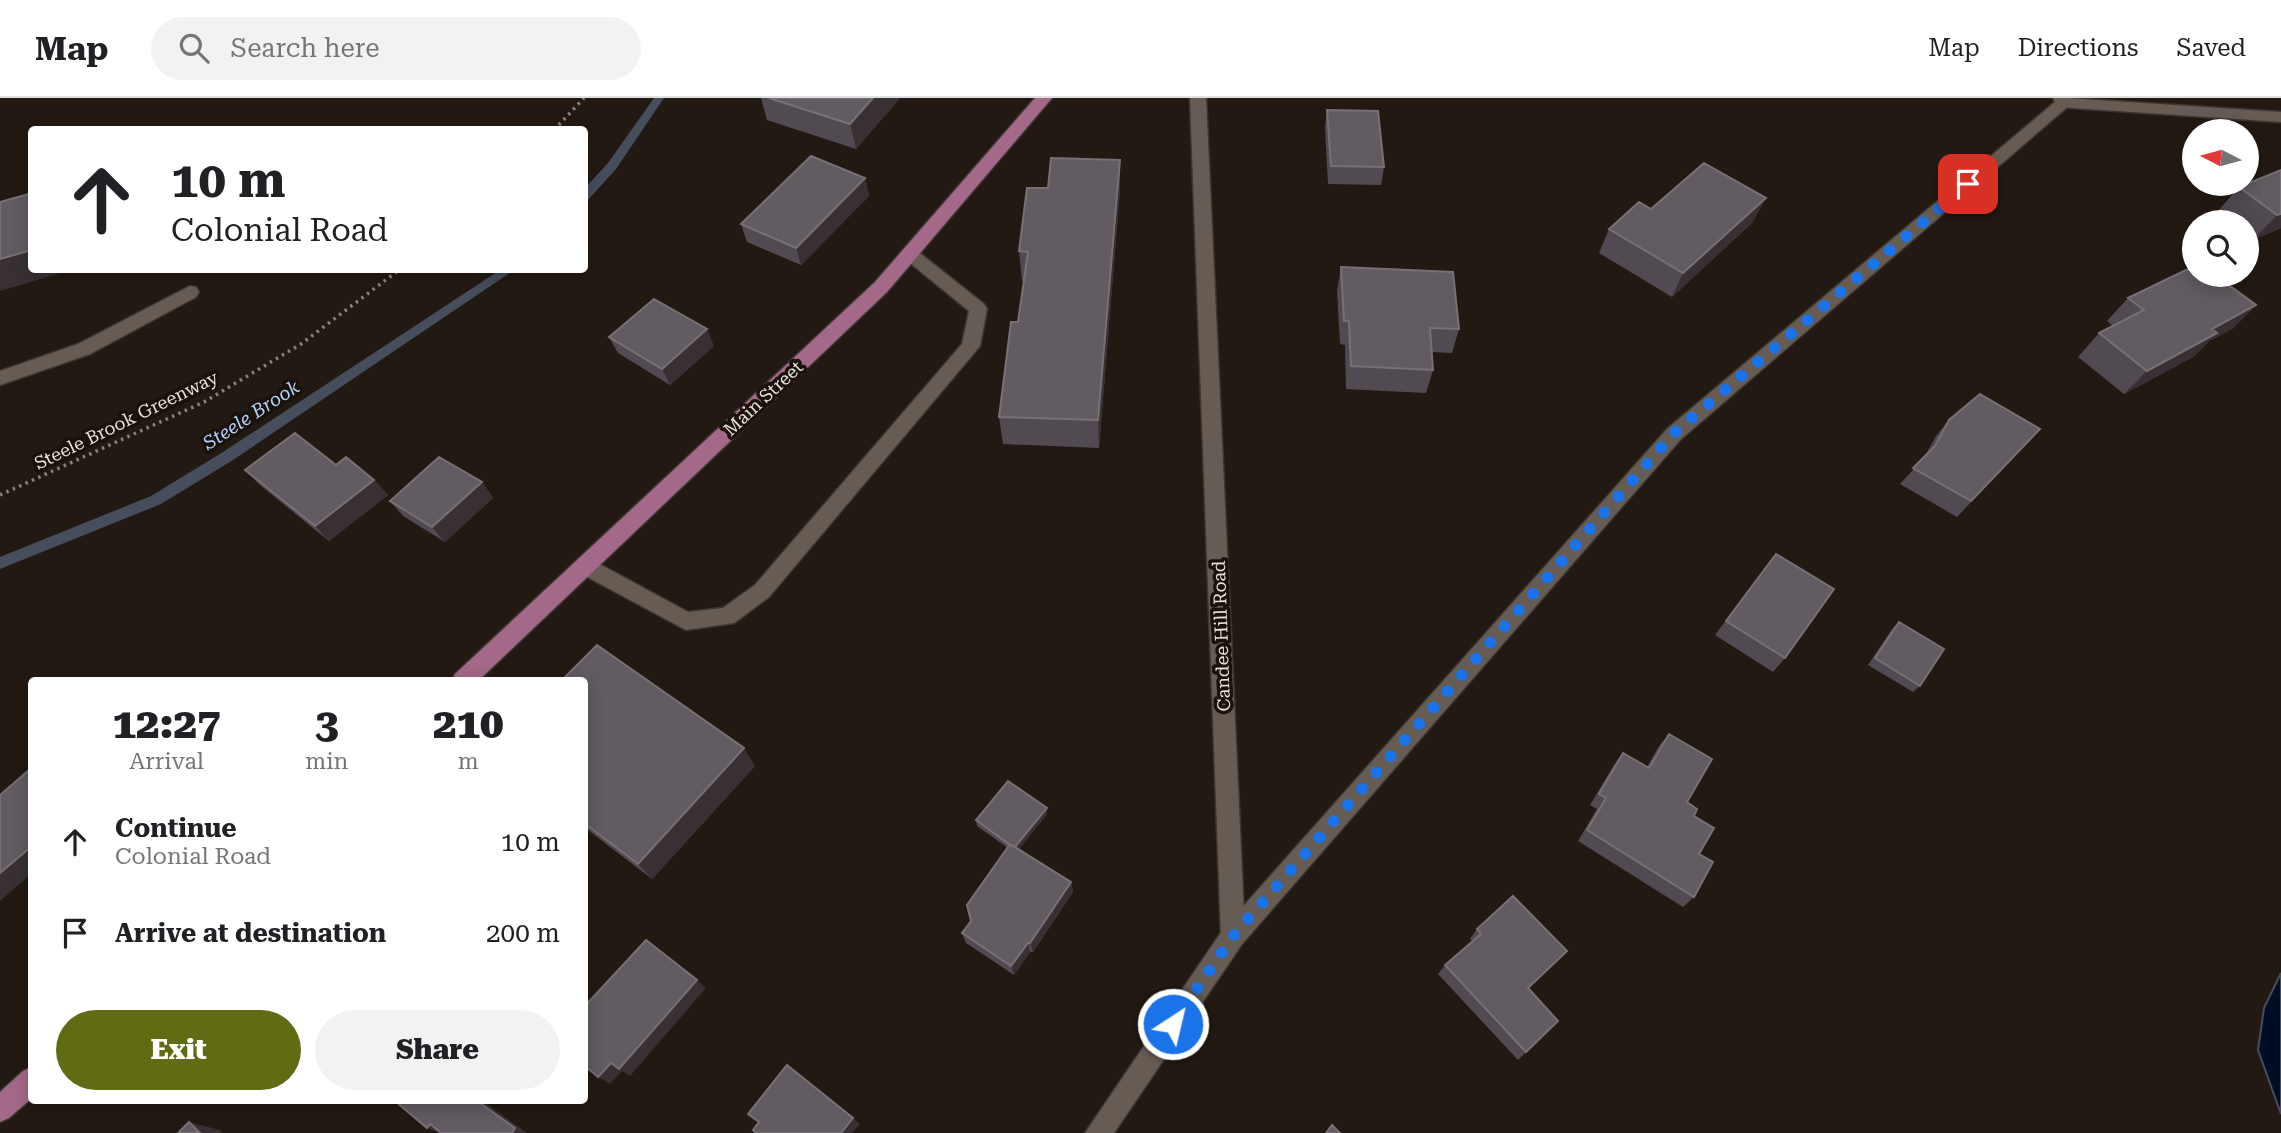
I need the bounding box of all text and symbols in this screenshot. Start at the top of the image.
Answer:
search box [151,17,641,80]
text: Map [35,29,109,68]
icon: search [175,29,213,67]
text: Search here [231,33,380,63]
text: Map [1928,34,1980,62]
text: Directions [2018,34,2138,62]
text: Saved [2176,34,2246,62]
north arrow [2182,119,2259,196]
map controls [2182,119,2259,287]
text: 10 m [171,152,286,209]
icon: ahead [56,154,147,245]
pin [1938,154,1998,214]
icon: arrive [1949,165,1987,203]
button: search [2182,210,2259,287]
text: Colonial Road [171,211,388,249]
street label: Main Street [719,356,807,440]
street label: Steele Brook Greenway [31,366,222,474]
water label: Steele Brook [198,375,304,455]
street label: Candee Hill Road [1208,560,1234,712]
text: 12:27 [113,699,221,748]
text: 3 [315,699,339,748]
text: 210 [433,699,503,748]
text: Arrival [129,748,204,775]
text: min [305,748,348,775]
text: m [458,748,479,775]
text: Continue [115,813,237,843]
icon: ahead [56,823,94,861]
text: 10 m [501,827,560,857]
text: Colonial Road [115,843,271,870]
icon: arrive [56,914,94,952]
text: Arrive at destination [115,918,386,948]
text: 200 m [486,918,560,948]
position arrow [1136,987,1210,1061]
button: Exit [56,1010,301,1090]
button: Share [315,1010,560,1090]

